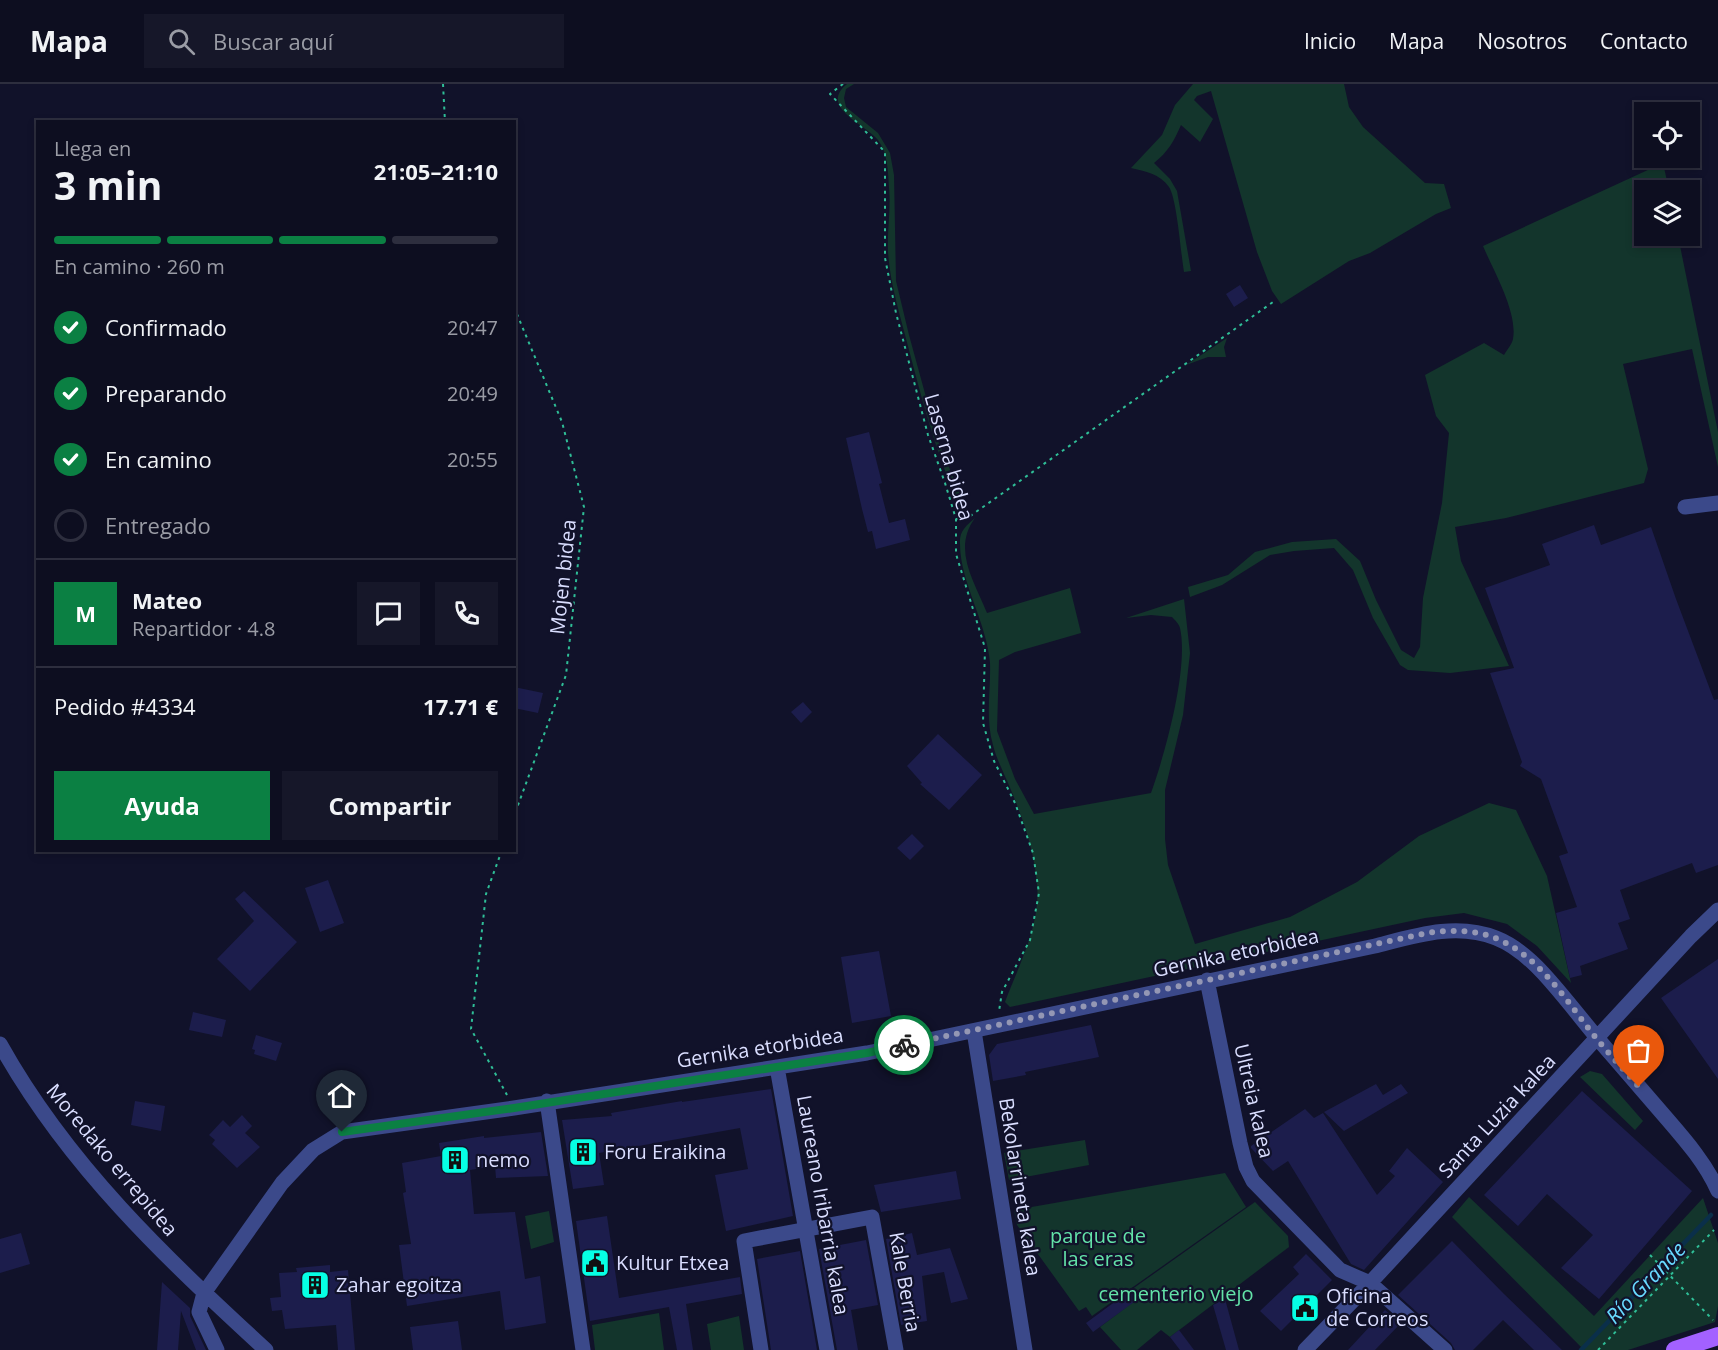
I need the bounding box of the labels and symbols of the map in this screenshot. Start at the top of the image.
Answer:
street label: Laserna bidea [918,390,981,524]
street label: Mojen bidea [543,518,582,636]
street label: Gernika etorbidea [1151,922,1321,983]
courier [874,1015,934,1075]
street label: Gernika etorbidea [675,1021,845,1074]
pin [1613,1025,1664,1087]
street label: Ultreia kalea [1228,1041,1281,1161]
street label: Santa Luzia kalea [1432,1048,1561,1183]
pin [316,1070,367,1132]
street label: Moredako errepidea [41,1078,184,1242]
street label: Laureano Iribarria kalea [791,1093,856,1317]
street label: Bekolarrineta kalea [993,1096,1048,1278]
building icon: Foru Eraikina [567,1136,599,1168]
place label: Foru Eraikina [604,1138,726,1165]
building icon: nemo [439,1144,471,1176]
place label: nemo [476,1146,530,1173]
park label: parque de las eras [1050,1222,1146,1272]
street label: Kale Berria [883,1230,928,1334]
water label: Río Grande [1599,1235,1691,1329]
public building icon: Kultur Etxea [579,1247,611,1279]
place label: Kultur Etxea [616,1249,729,1276]
building icon: Zahar egoitza [299,1269,331,1301]
place label: Zahar egoitza [336,1271,462,1298]
park label: cementerio viejo [1099,1280,1253,1307]
place label: Oficina de Correos [1326,1282,1428,1332]
public building icon: Oficina de Correos [1289,1292,1321,1324]

